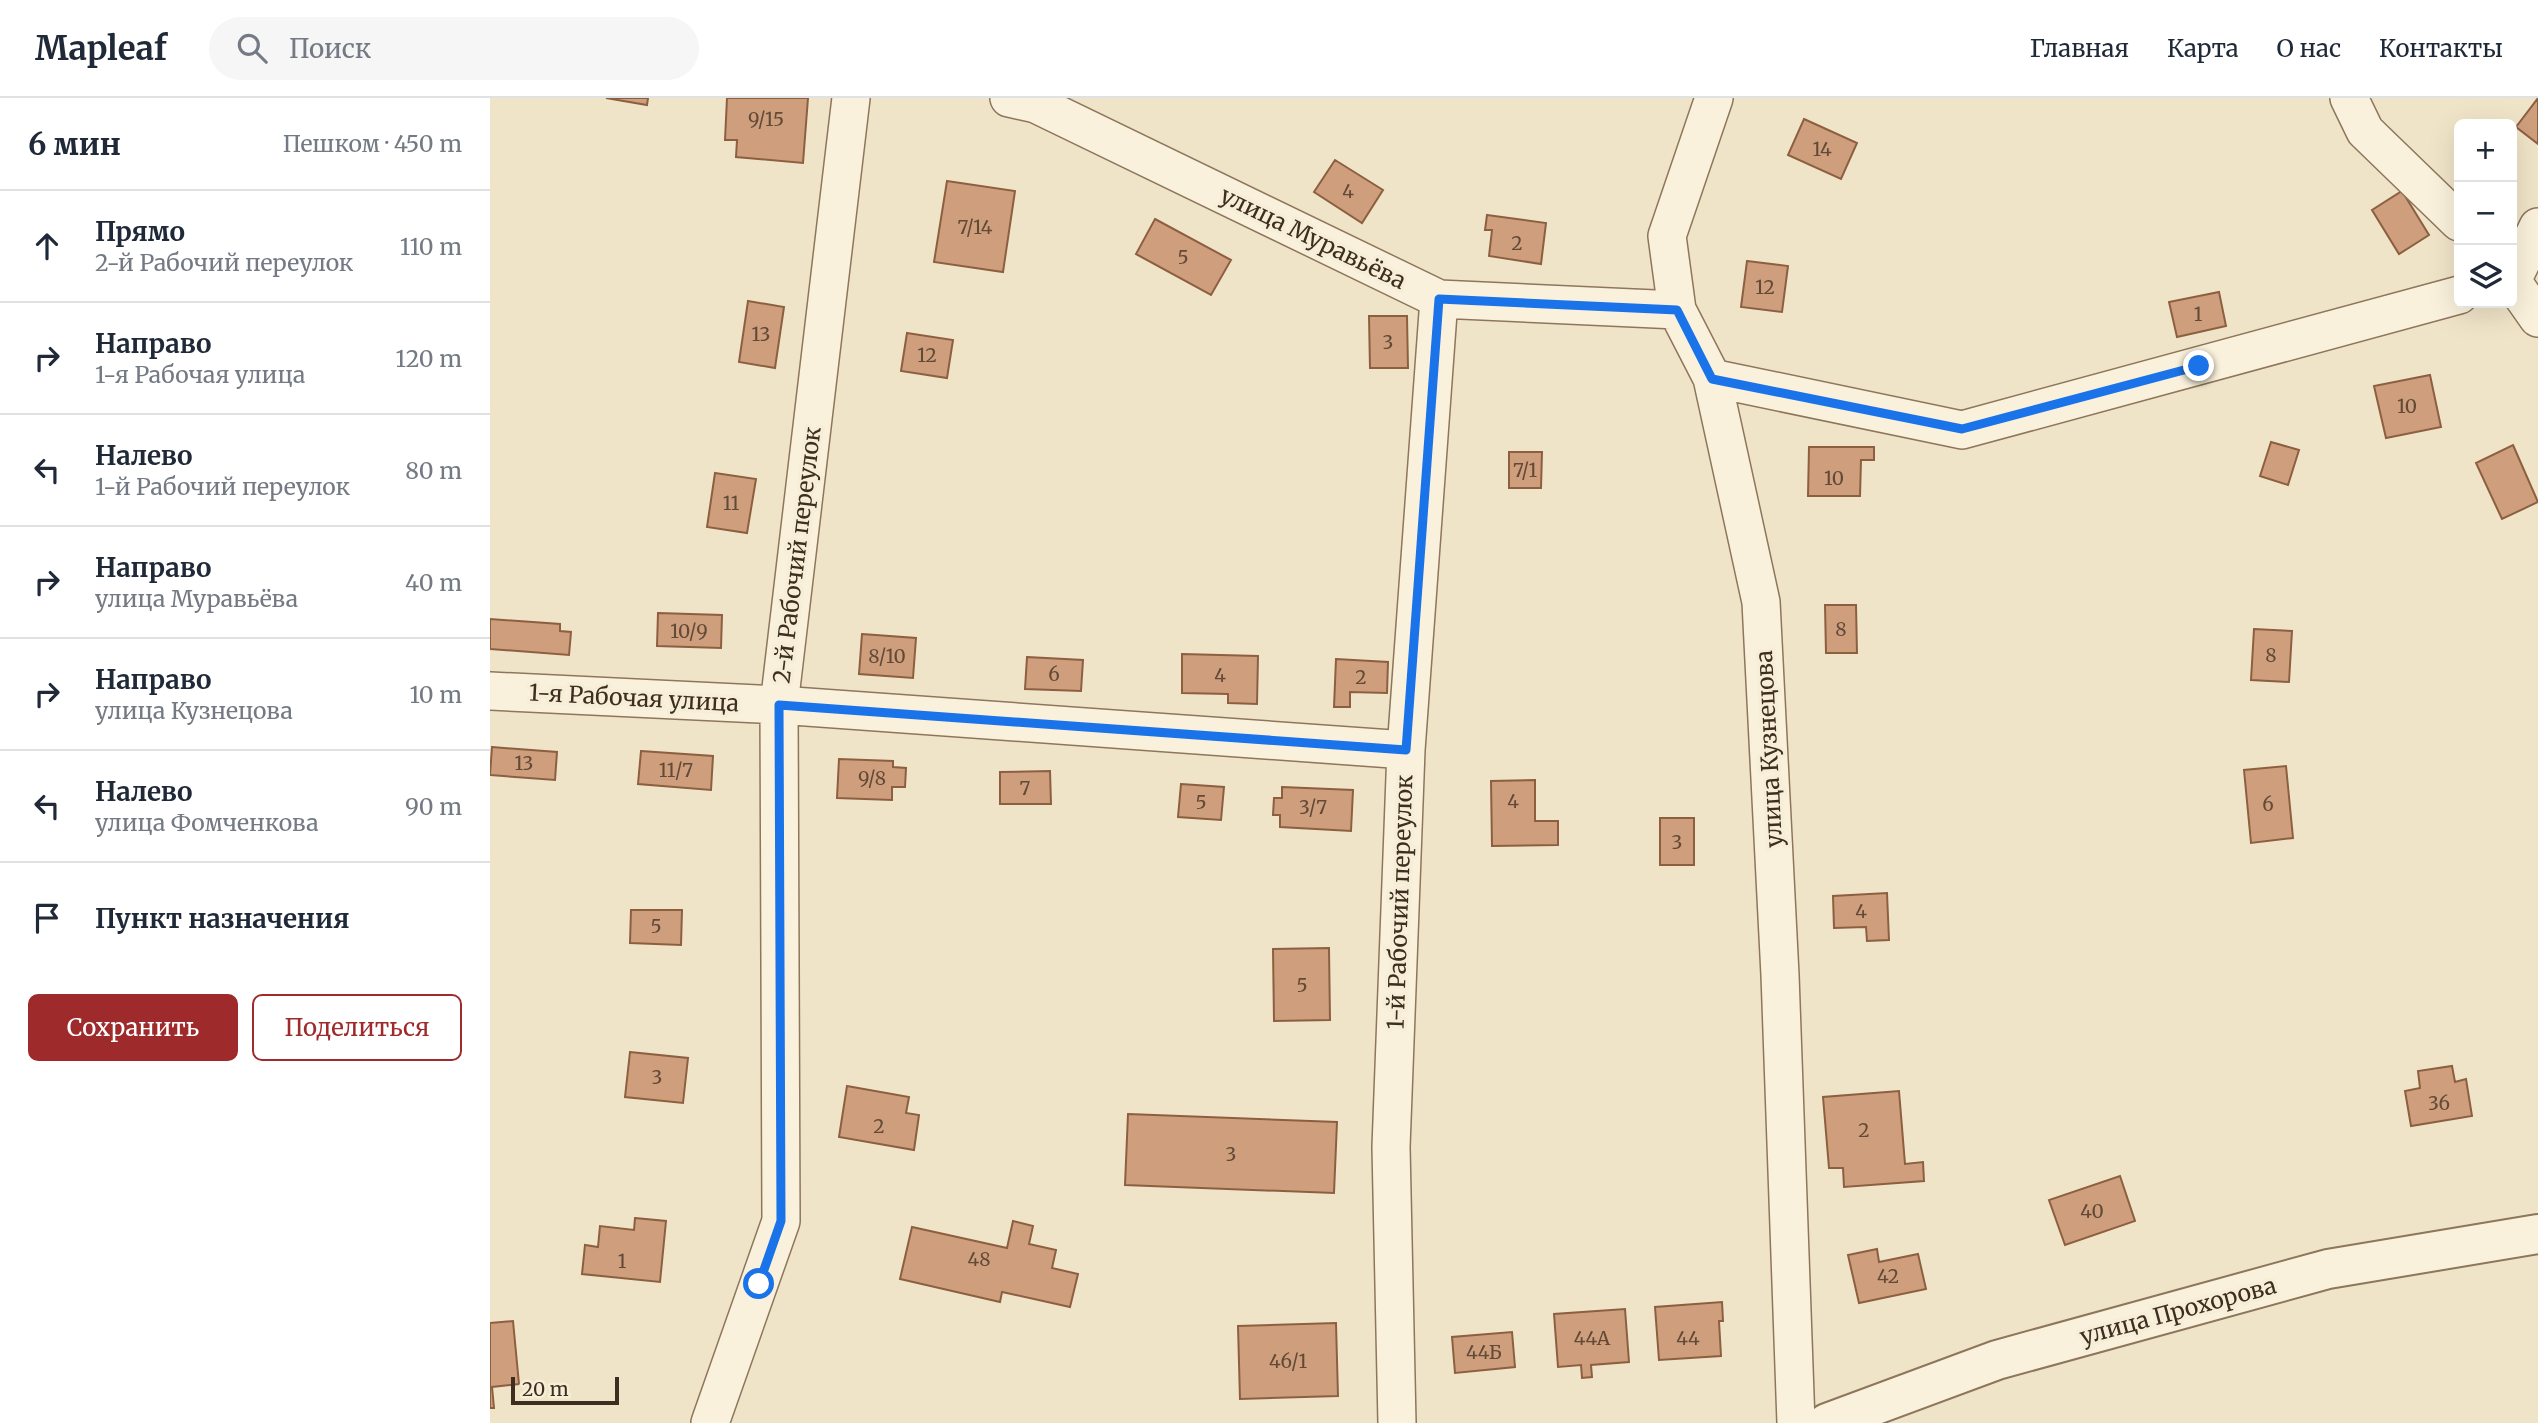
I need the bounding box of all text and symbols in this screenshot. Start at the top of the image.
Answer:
search box [209,17,699,80]
text: Mapleaf [35,28,167,69]
icon: search [233,29,271,67]
text: Поиск [289,32,371,65]
text: Главная [2030,33,2129,64]
text: Карта [2167,33,2239,64]
text: О нас [2277,33,2341,64]
text: Контакты [2379,33,2503,64]
house number: 9/15 [748,107,784,131]
map controls [2454,119,2517,308]
button: + [2454,119,2517,182]
text: 6 мин [28,125,121,163]
text: Пешком · 450 m [283,129,462,158]
house number: 14 [1812,137,1832,161]
house number: 4 [1342,179,1354,203]
street label: улица Муравьёва [1216,180,1411,295]
button: − [2454,182,2517,245]
text: Прямо [95,215,185,248]
house number: 7/14 [958,215,993,239]
icon: ahead [28,227,66,265]
house number: 2 [1511,231,1523,255]
text: 110 m [400,232,462,261]
house number: 5 [1177,245,1189,269]
button: layers [2454,245,2517,308]
text: 2-й Рабочий переулок [95,248,353,277]
house number: 12 [1755,275,1775,299]
house number: 1 [2194,302,2203,326]
house number: 13 [752,322,770,346]
text: Направо [95,327,212,360]
house number: 3 [1383,330,1393,354]
icon: right [28,339,66,377]
house number: 12 [917,343,937,367]
text: 120 m [396,344,462,373]
route end [2183,350,2214,381]
text: 1-я Рабочая улица [95,360,305,389]
house number: 10 [2397,394,2417,418]
street label: 2-й Рабочий переулок [766,425,827,685]
text: Налево [95,439,193,472]
icon: left [28,451,66,489]
text: 80 m [405,456,462,485]
house number: 7/1 [1513,458,1537,482]
house number: 10 [1824,466,1844,490]
text: 1-й Рабочий переулок [95,472,350,501]
house number: 11 [723,491,740,515]
text: Направо [95,551,212,584]
icon: right [28,563,66,601]
text: 40 m [405,568,462,597]
text: улица Муравьёва [95,584,298,613]
house number: 8 [1835,617,1847,641]
house number: 10/9 [670,619,708,643]
house number: 8 [2265,643,2277,667]
house number: 8/10 [868,644,906,668]
street label: улица Кузнецова [1749,650,1788,849]
house number: 6 [1048,662,1060,686]
text: Направо [95,663,212,696]
house number: 4 [1214,663,1226,687]
house number: 2 [1355,665,1367,689]
icon: right [28,675,66,713]
street label: 1-я Рабочая улица [528,678,740,717]
text: 10 m [409,680,462,709]
text: улица Кузнецова [95,696,293,725]
house number: 13 [515,751,533,775]
house number: 11/7 [659,758,693,782]
house number: 9/8 [858,766,886,790]
street label: 1-й Рабочий переулок [1381,774,1418,1030]
text: Налево [95,775,193,808]
house number: 7 [1020,776,1031,800]
icon: left [28,787,66,825]
house number: 4 [1507,789,1519,813]
house number: 5 [1195,790,1207,814]
text: 90 m [405,792,462,821]
house number: 6 [2262,792,2274,816]
house number: 3/7 [1299,795,1327,819]
text: улица Фомченкова [95,808,319,837]
house number: 3 [1672,830,1682,854]
icon: arrive [28,899,66,937]
house number: 4 [1855,899,1867,923]
text: Пункт назначения [95,902,349,935]
house number: 5 [650,914,662,938]
house number: 5 [1296,973,1308,997]
button: Сохранить [28,994,238,1061]
button: Поделиться [252,994,462,1061]
house number: 3 [652,1065,662,1089]
house number: 36 [2428,1091,2450,1115]
house number: 2 [873,1114,885,1138]
house number: 2 [1858,1118,1870,1142]
house number: 3 [1226,1142,1236,1166]
house number: 40 [2080,1199,2104,1223]
house number: 48 [968,1247,991,1271]
house number: 1 [618,1249,627,1273]
house number: 42 [1877,1264,1899,1288]
route start [743,1268,774,1299]
street label: улица Прохорова [2076,1270,2279,1351]
house number: 44А [1574,1326,1611,1350]
house number: 44 [1676,1326,1700,1350]
house number: 44Б [1466,1340,1502,1364]
house number: 46/1 [1269,1349,1307,1373]
scale bar [511,1374,620,1406]
text: 20 m [522,1377,569,1401]

